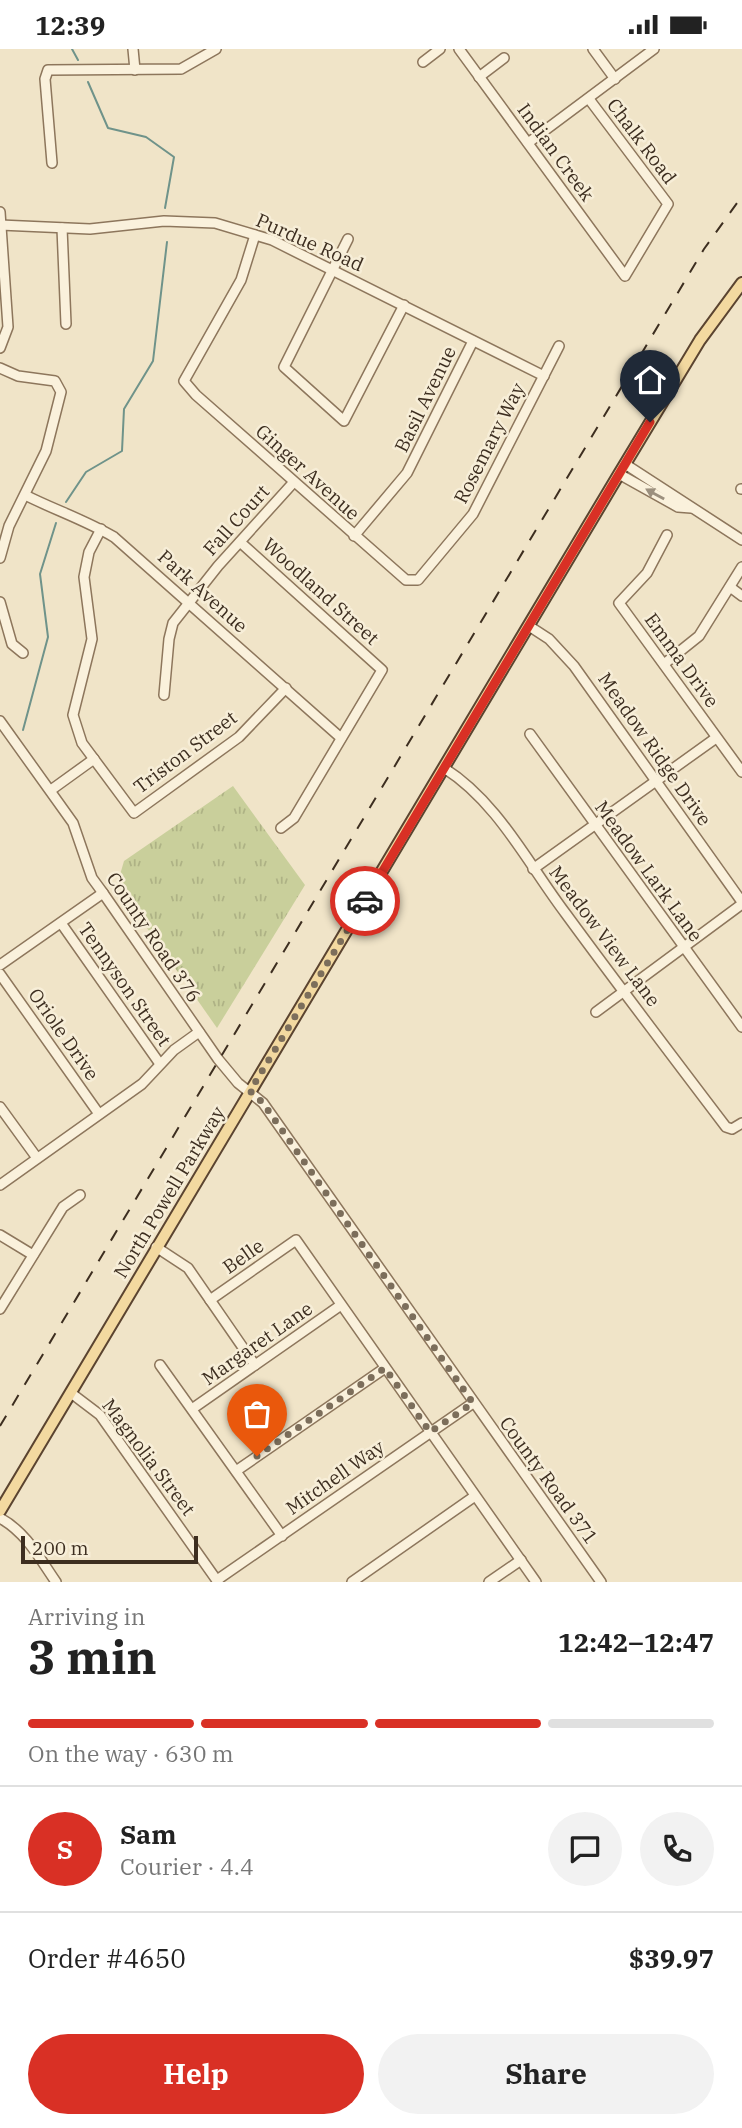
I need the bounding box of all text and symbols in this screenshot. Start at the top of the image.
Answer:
text: 12:39 [35,8,105,42]
street label: Chalk Road [602,93,682,189]
street label: Indian Creek [512,98,600,206]
street label: Purdue Road [252,208,368,276]
street label: Basil Avenue [389,342,461,456]
pin [620,350,680,422]
icon: home [631,361,669,399]
street label: Rosemary Way [448,378,530,507]
street label: Ginger Avenue [251,419,365,525]
street label: Fall Court [198,479,274,560]
one-way arrow [645,488,664,500]
street label: Woodland Street [258,532,384,650]
street label: Park Avenue [153,544,253,638]
street label: Emma Drive [640,608,724,712]
street label: Meadow Ridge Drive [593,668,717,830]
street label: Triston Street [129,705,242,799]
street label: Meadow Lark Lane [590,796,708,946]
street label: Meadow View Lane [544,861,666,1011]
courier [330,866,400,936]
street label: County Road 376 [102,867,206,1007]
icon: car [346,882,384,920]
street label: Tennyson Street [73,917,177,1051]
street label: Oriole Drive [23,983,105,1085]
street label: North Powell Parkway [108,1101,230,1282]
street label: Belle [218,1233,268,1279]
street label: Margaret Lane [197,1296,317,1390]
pin [227,1384,287,1456]
street label: Magnolia Street [97,1394,201,1520]
icon: bag [238,1395,276,1433]
street label: County Road 371 [495,1411,603,1549]
street label: Mitchell Way [281,1434,389,1520]
scale bar [21,1533,198,1565]
text: 200 m [32,1536,89,1560]
text: Arriving in [28,1601,145,1631]
text: 12:42–12:47 [558,1625,714,1659]
text: 3 min [28,1627,157,1687]
text: On the way · 630 m [28,1738,234,1768]
button: chat [548,1812,622,1886]
button: phone [640,1812,714,1886]
text: Sam [120,1817,176,1851]
text: S [57,1832,73,1866]
text: Courier · 4.4 [120,1851,254,1881]
text: Order #4650 [28,1941,186,1975]
text: $39.97 [629,1941,714,1975]
button: Help [28,2034,364,2114]
button: Share [378,2034,714,2114]

